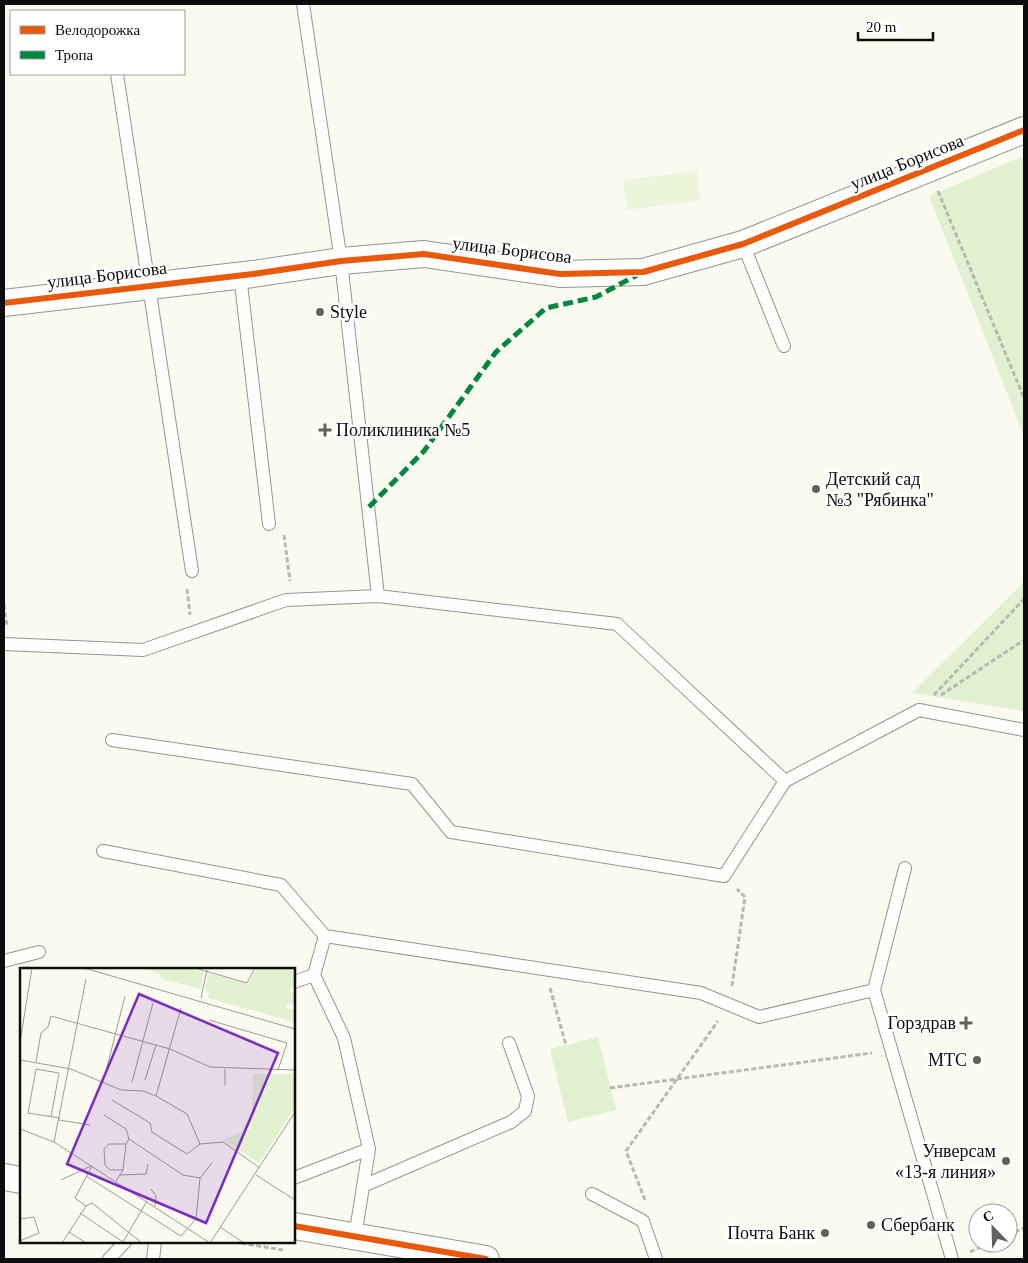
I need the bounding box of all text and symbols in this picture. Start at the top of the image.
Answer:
legend [10,10,185,75]
scale bar [858,10,933,42]
text: 20 m [866,19,897,35]
text: Велодорожка [55,22,140,38]
text: Тропа [55,47,94,63]
street label: улица Борисова [848,130,966,194]
street label: улица Борисова [451,233,573,267]
street label: улица Борисова [46,258,168,292]
place label: Style [330,302,367,322]
marker: Style [314,306,326,318]
place label: Поликлиника №5 [336,420,470,440]
marker: Поликлиника №5 [318,423,332,437]
place label: Детский сад №3 "Рябинка" [826,469,934,510]
marker: Детский сад №3 "Рябинка" [810,483,822,495]
inset map [20,968,295,1243]
place label: Горздрав [888,1013,956,1033]
marker: Горздрав [960,1017,972,1029]
place label: МТС [928,1050,967,1070]
marker: МТС [971,1054,983,1066]
place label: Унверсам «13-я линия» [895,1141,996,1182]
marker: Унверсам «13-я линия» [1000,1155,1012,1167]
north arrow [968,1203,1018,1253]
text: С [981,1208,996,1225]
place label: Сбербанк [881,1215,955,1235]
marker: Сбербанк [865,1219,877,1231]
place label: Почта Банк [727,1223,815,1243]
marker: Почта Банк [819,1227,831,1239]

